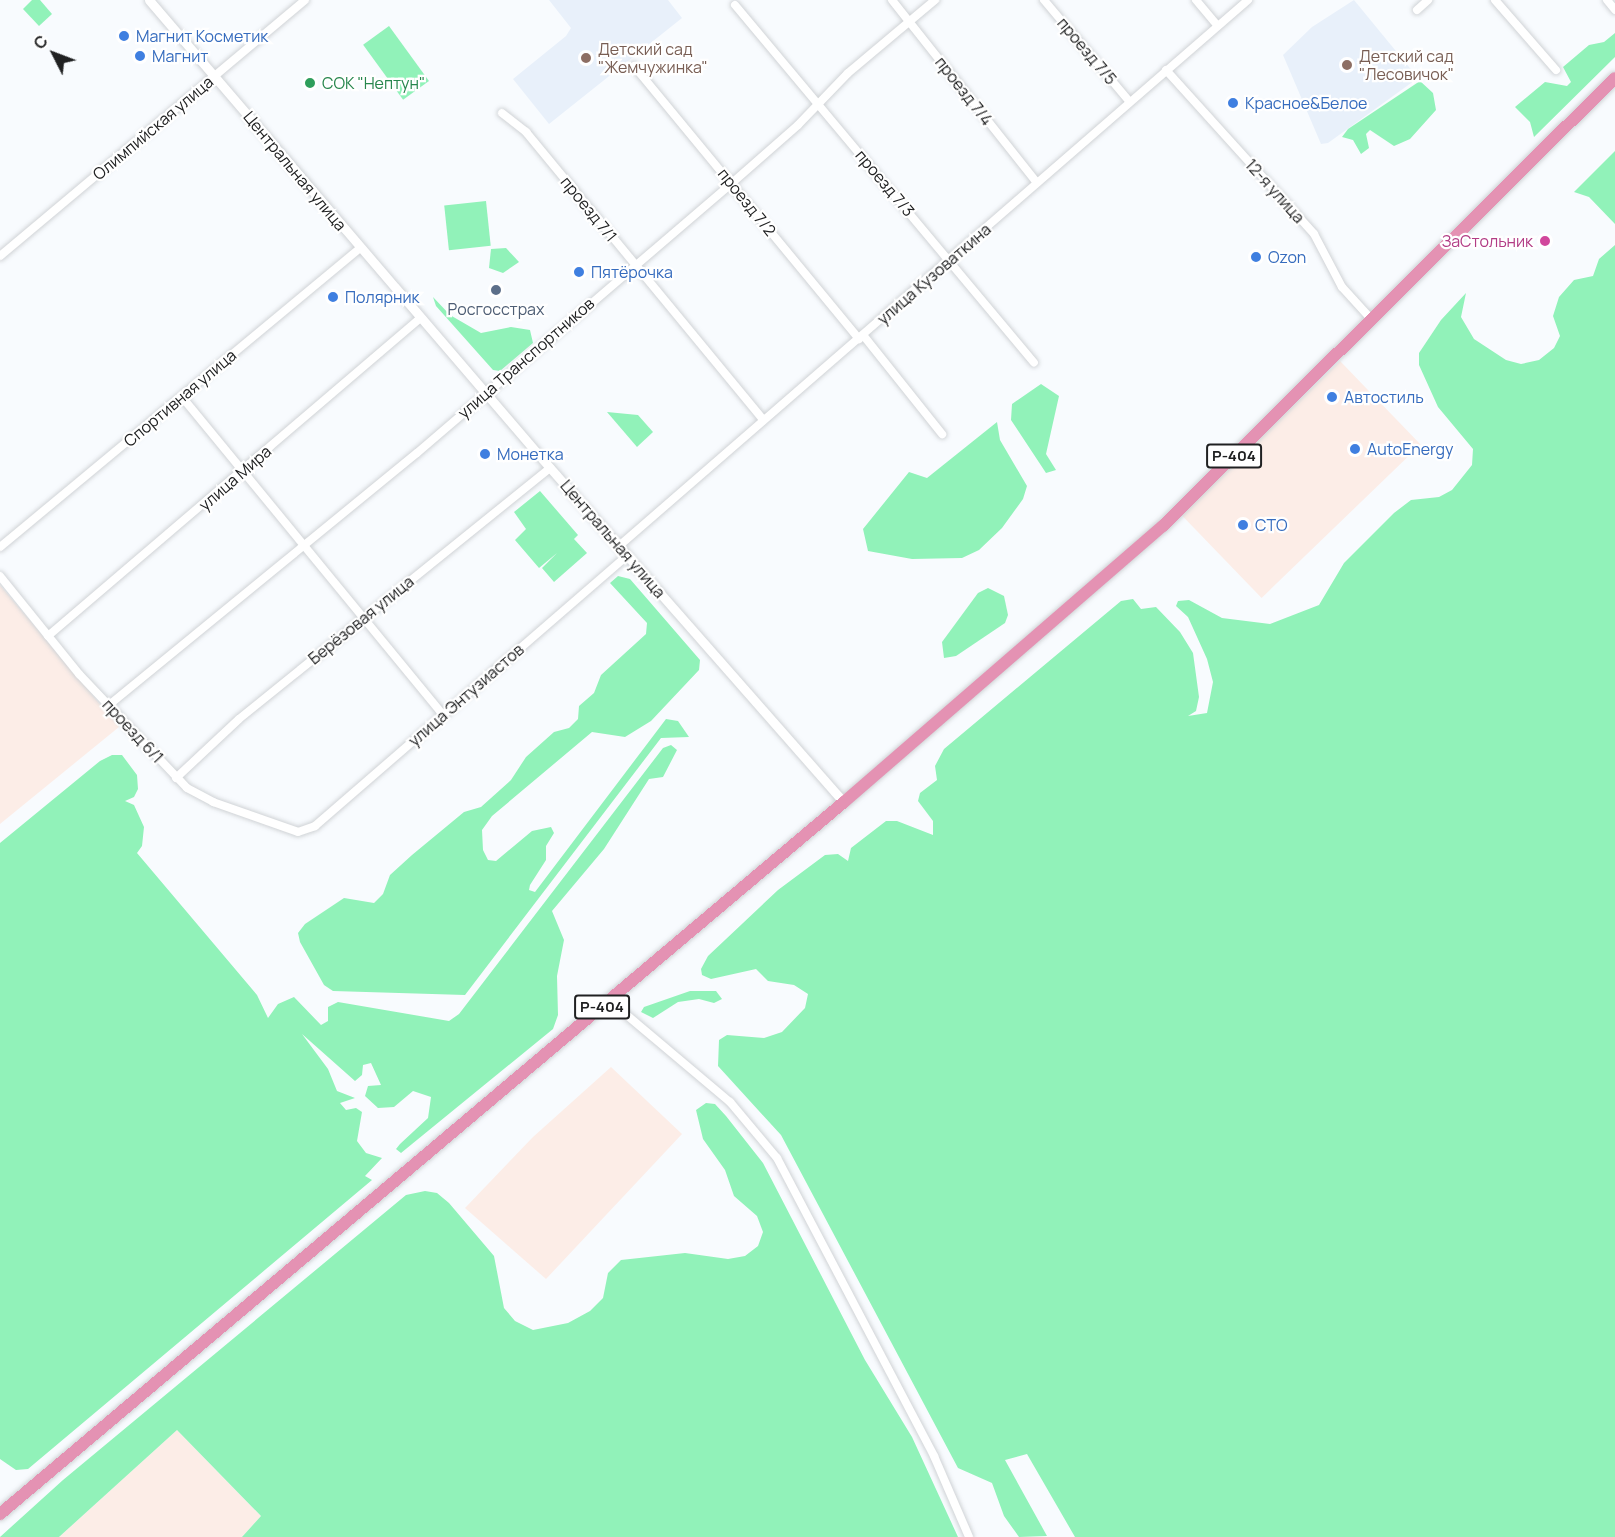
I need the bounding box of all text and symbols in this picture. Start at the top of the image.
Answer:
street label: проезд 7/5 [1053,14,1121,88]
north arrow [24,24,84,84]
place label: Магнит Косметик [136,26,268,46]
marker: Магнит Косметик [117,29,131,43]
text: С [28,30,53,54]
place label: Детский сад "Жемчужинка" [598,39,708,77]
place label: Магнит [152,46,208,66]
place label: Детский сад "Лесовичок" [1359,46,1454,84]
marker: Магнит [133,49,147,63]
marker: Детский сад "Жемчужинка" [579,51,593,65]
street label: проезд 7/4 [931,53,997,129]
marker: Детский сад "Лесовичок" [1340,58,1354,72]
street label: Олимпийская улица [89,72,217,184]
place label: СОК "Нептун" [322,73,426,93]
marker: СОК "Нептун" [303,76,317,90]
place label: Красное&Белое [1245,93,1367,113]
marker: Красное&Белое [1226,96,1240,110]
street label: Центральная улица [239,107,351,235]
street label: проезд 7/3 [852,146,918,220]
street label: 12-я улица [1241,155,1309,227]
street label: проезд 7/2 [714,164,780,240]
street label: проезд 7/1 [557,172,621,246]
street label: улица Кузоваткина [873,219,995,329]
place label: ЗаСтольник [1442,231,1533,251]
marker: ЗаСтольник [1538,234,1552,248]
place label: Ozon [1268,247,1306,267]
marker: Ozon [1249,250,1263,264]
place label: Пятёрочка [591,262,673,282]
marker: Пятёрочка [572,265,586,279]
marker: Росгосстрах [489,283,503,297]
place label: Полярник [345,287,420,307]
marker: Полярник [326,290,340,304]
street label: улица Транспортников [454,294,598,422]
place label: Росгосстрах [448,299,544,319]
street label: Спортивная улица [120,345,240,451]
place label: Автостиль [1344,387,1424,407]
marker: Автостиль [1325,390,1339,404]
place label: AutoEnergy [1367,439,1453,459]
street label: улица Мира [195,441,275,515]
marker: AutoEnergy [1348,442,1362,456]
place label: Монетка [497,444,564,464]
road number: Р-404 [1206,444,1262,468]
marker: Монетка [478,447,492,461]
street label: Центральная улица [557,476,669,602]
place label: СТО [1255,515,1288,535]
marker: СТО [1236,518,1250,532]
street label: Берёзовая улица [305,572,417,668]
street label: улица Энтузиастов [405,640,527,750]
street label: проезд 6/1 [99,695,167,767]
road number: Р-404 [574,995,630,1019]

